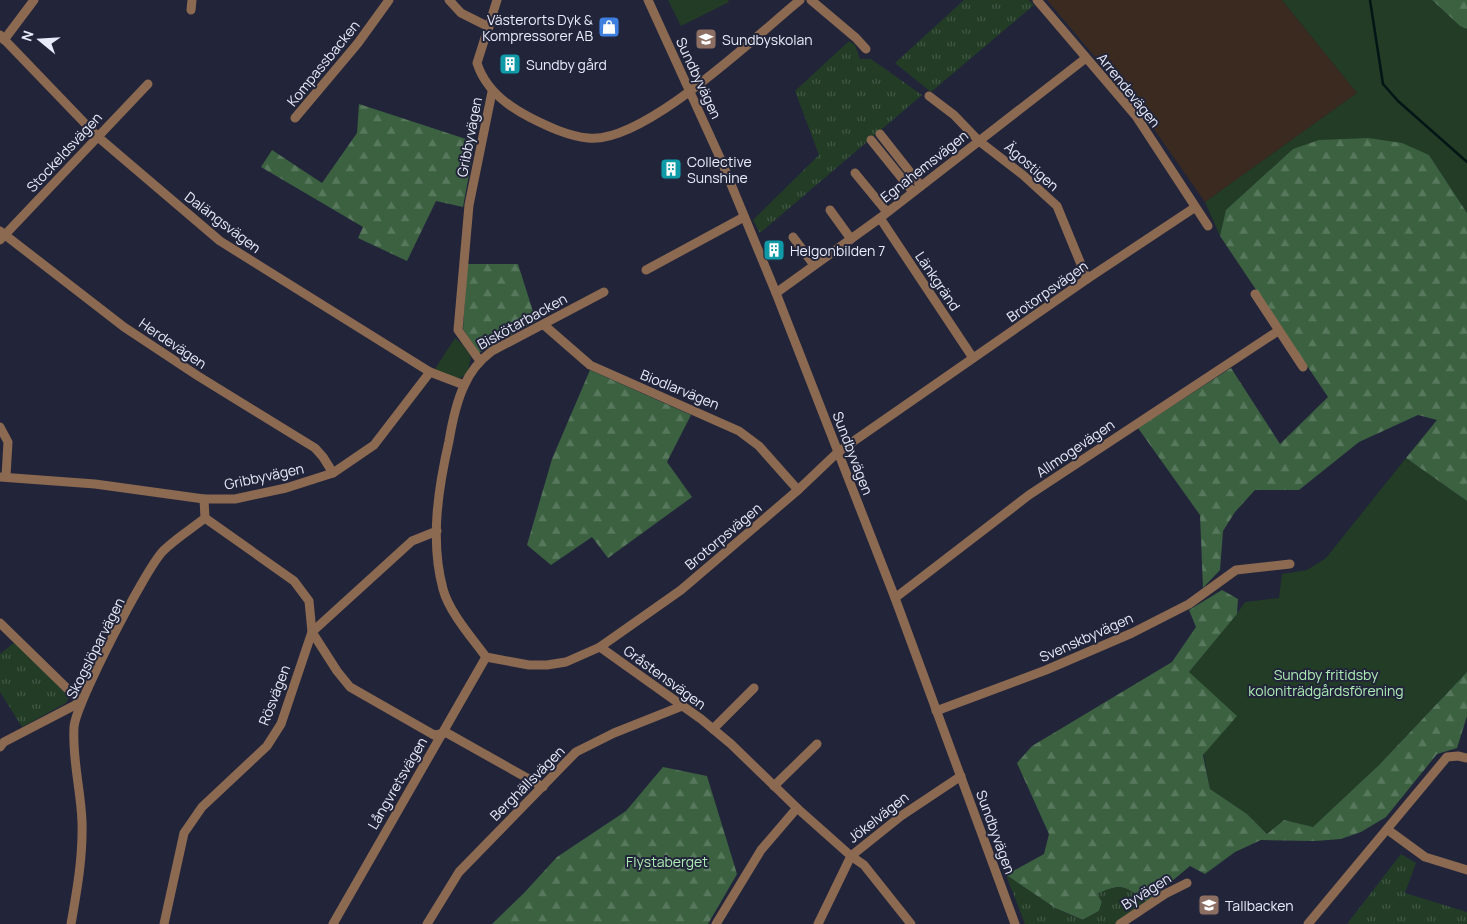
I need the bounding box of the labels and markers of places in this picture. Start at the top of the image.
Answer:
place label: Västerorts Dyk & Kompressorer AB [482,10,593,45]
shop icon: Västerorts Dyk & Kompressorer AB [597,15,621,39]
school or university icon: Sundbyskolan [694,27,718,51]
place label: Sundbyskolan [722,30,813,49]
building icon: Sundby gård [498,52,522,76]
place label: Sundby gård [526,55,607,74]
place label: Collective Sunshine [687,152,752,187]
building icon: Collective Sunshine [659,157,683,181]
building icon: Helgonbilden 7 [762,238,786,262]
place label: Helgonbilden 7 [790,241,885,260]
school or university icon: Tallbacken [1197,893,1221,917]
place label: Tallbacken [1225,896,1294,915]

